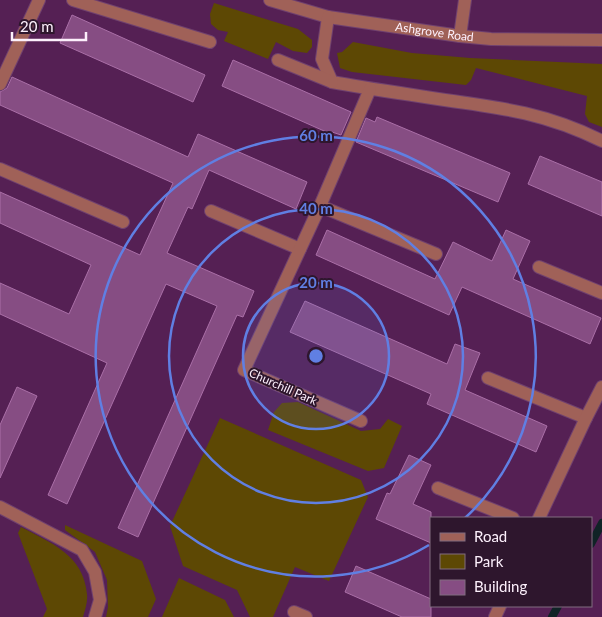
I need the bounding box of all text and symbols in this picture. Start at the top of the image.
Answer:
scale bar [12,10,86,42]
text: 20 m [20,17,54,35]
street label: Ashgrove Road [394,19,474,44]
text: 60 m [299,126,333,144]
text: 40 m [299,199,333,217]
text: 20 m [299,273,333,291]
centre of rings [307,347,325,365]
street label: Churchill Park [247,365,320,409]
legend [430,517,592,607]
text: Road [474,527,507,545]
text: Park [474,552,504,570]
text: Building [474,577,527,595]

